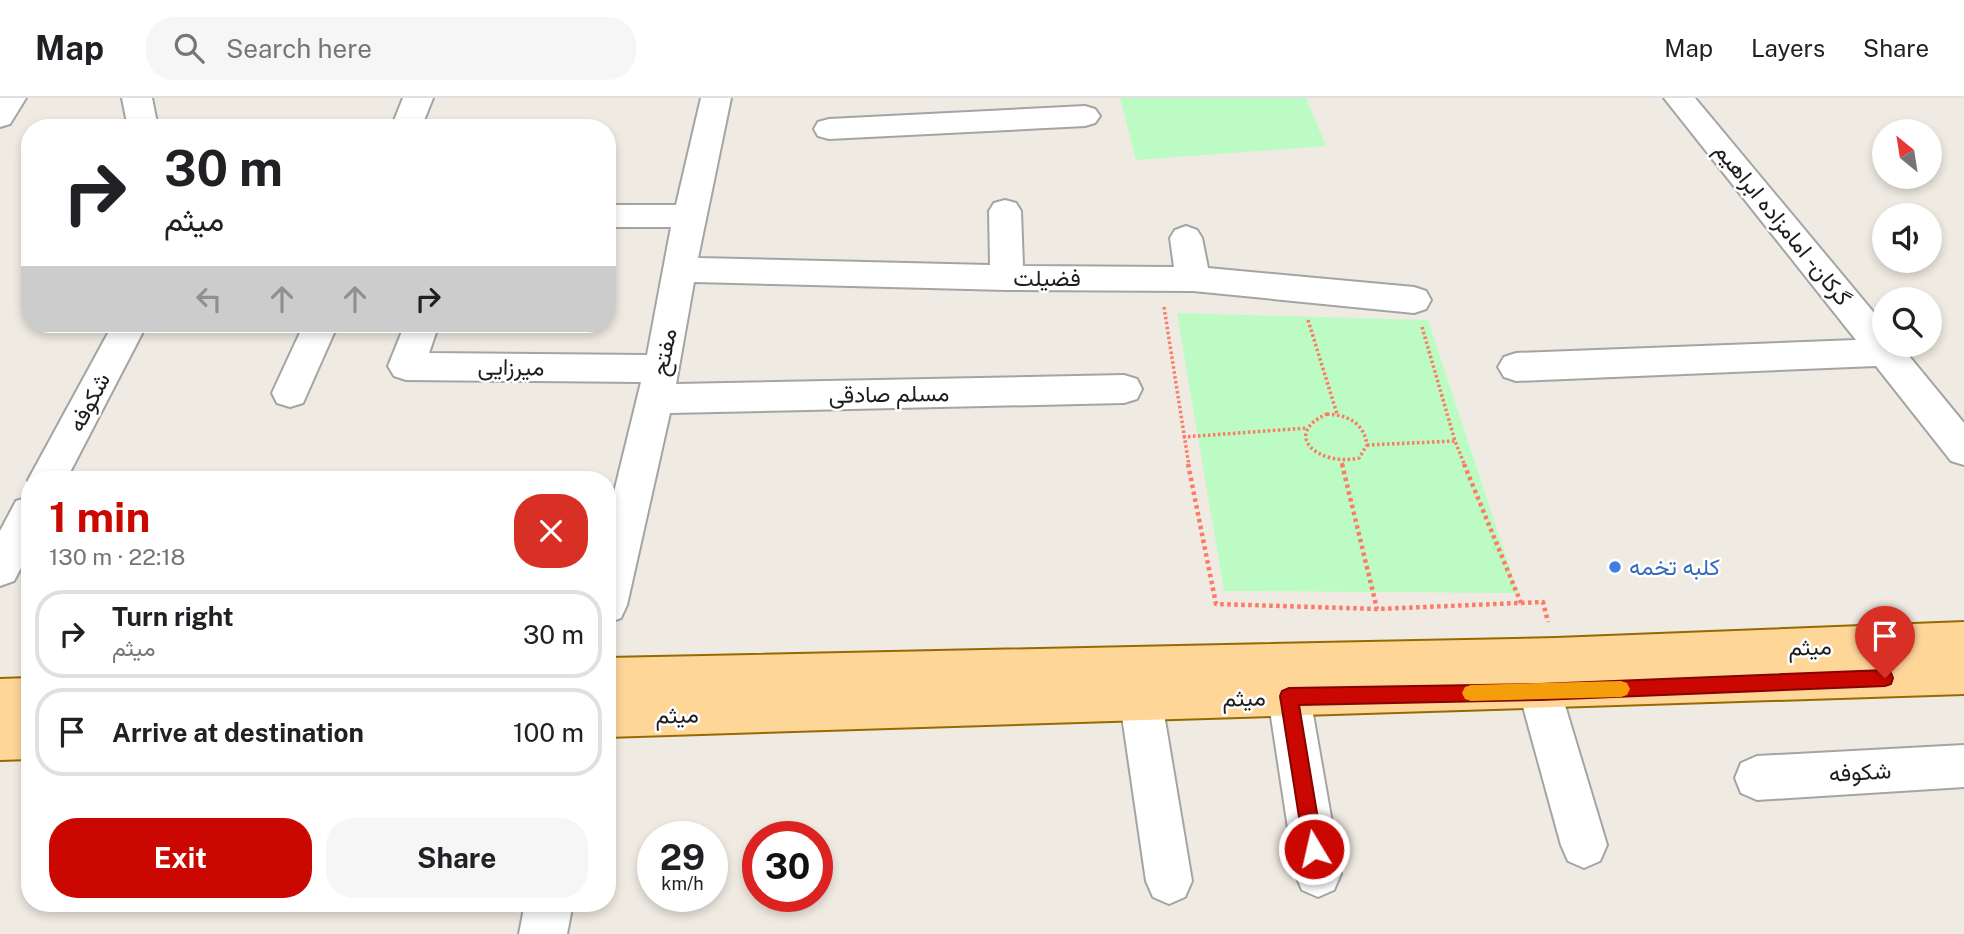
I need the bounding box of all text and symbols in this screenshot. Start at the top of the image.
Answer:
search box [146,17,636,80]
text: Map [35,29,104,67]
icon: search [170,29,208,67]
text: Search here [226,33,372,64]
text: Map [1664,34,1713,62]
text: Layers [1751,34,1825,62]
text: Share [1863,34,1929,62]
north arrow [1872,119,1942,189]
map controls [1872,119,1942,357]
street label: گرکان - امامزاده ابراهیم [1708,137,1857,312]
text: 30 m [164,139,283,197]
icon: right [49,147,140,238]
text: میثم [164,201,224,238]
button: sound [1872,203,1942,273]
street label: فضیلت [1013,264,1081,291]
icon: left [190,280,228,318]
icon: ahead [263,280,301,318]
icon: ahead [336,280,374,318]
icon: right [409,280,447,318]
button: search [1872,287,1942,357]
street label: مفتح [645,326,685,379]
street label: میرزایی [477,352,545,383]
street label: شکوفه [62,368,117,437]
street label: مسلم صادقی [828,379,950,410]
text: 1 min [49,492,150,541]
button: close [514,494,588,568]
text: 130 m · 22:18 [49,543,185,570]
place label: کلبه تخمه [1629,553,1720,580]
marker: کلبه تخمه [1607,559,1623,575]
text: Turn right [112,601,234,632]
pin [1855,606,1915,678]
icon: right [53,615,91,653]
icon: arrive [1866,617,1904,655]
text: 30 m [523,619,584,650]
street label: میثم [1788,632,1832,663]
text: میثم [112,634,155,661]
street label: میثم [1222,683,1266,714]
street label: میثم [655,700,699,731]
icon: arrive [53,713,91,751]
text: Arrive at destination [112,717,364,748]
text: 100 m [513,717,584,748]
street label: شکوفه [1828,756,1892,789]
position arrow [1277,812,1351,886]
button: Exit [49,818,312,898]
button: Share [326,818,588,898]
speed limit sign: 30 [742,821,833,912]
text: 29 [660,837,705,878]
text: km/h [661,873,704,894]

